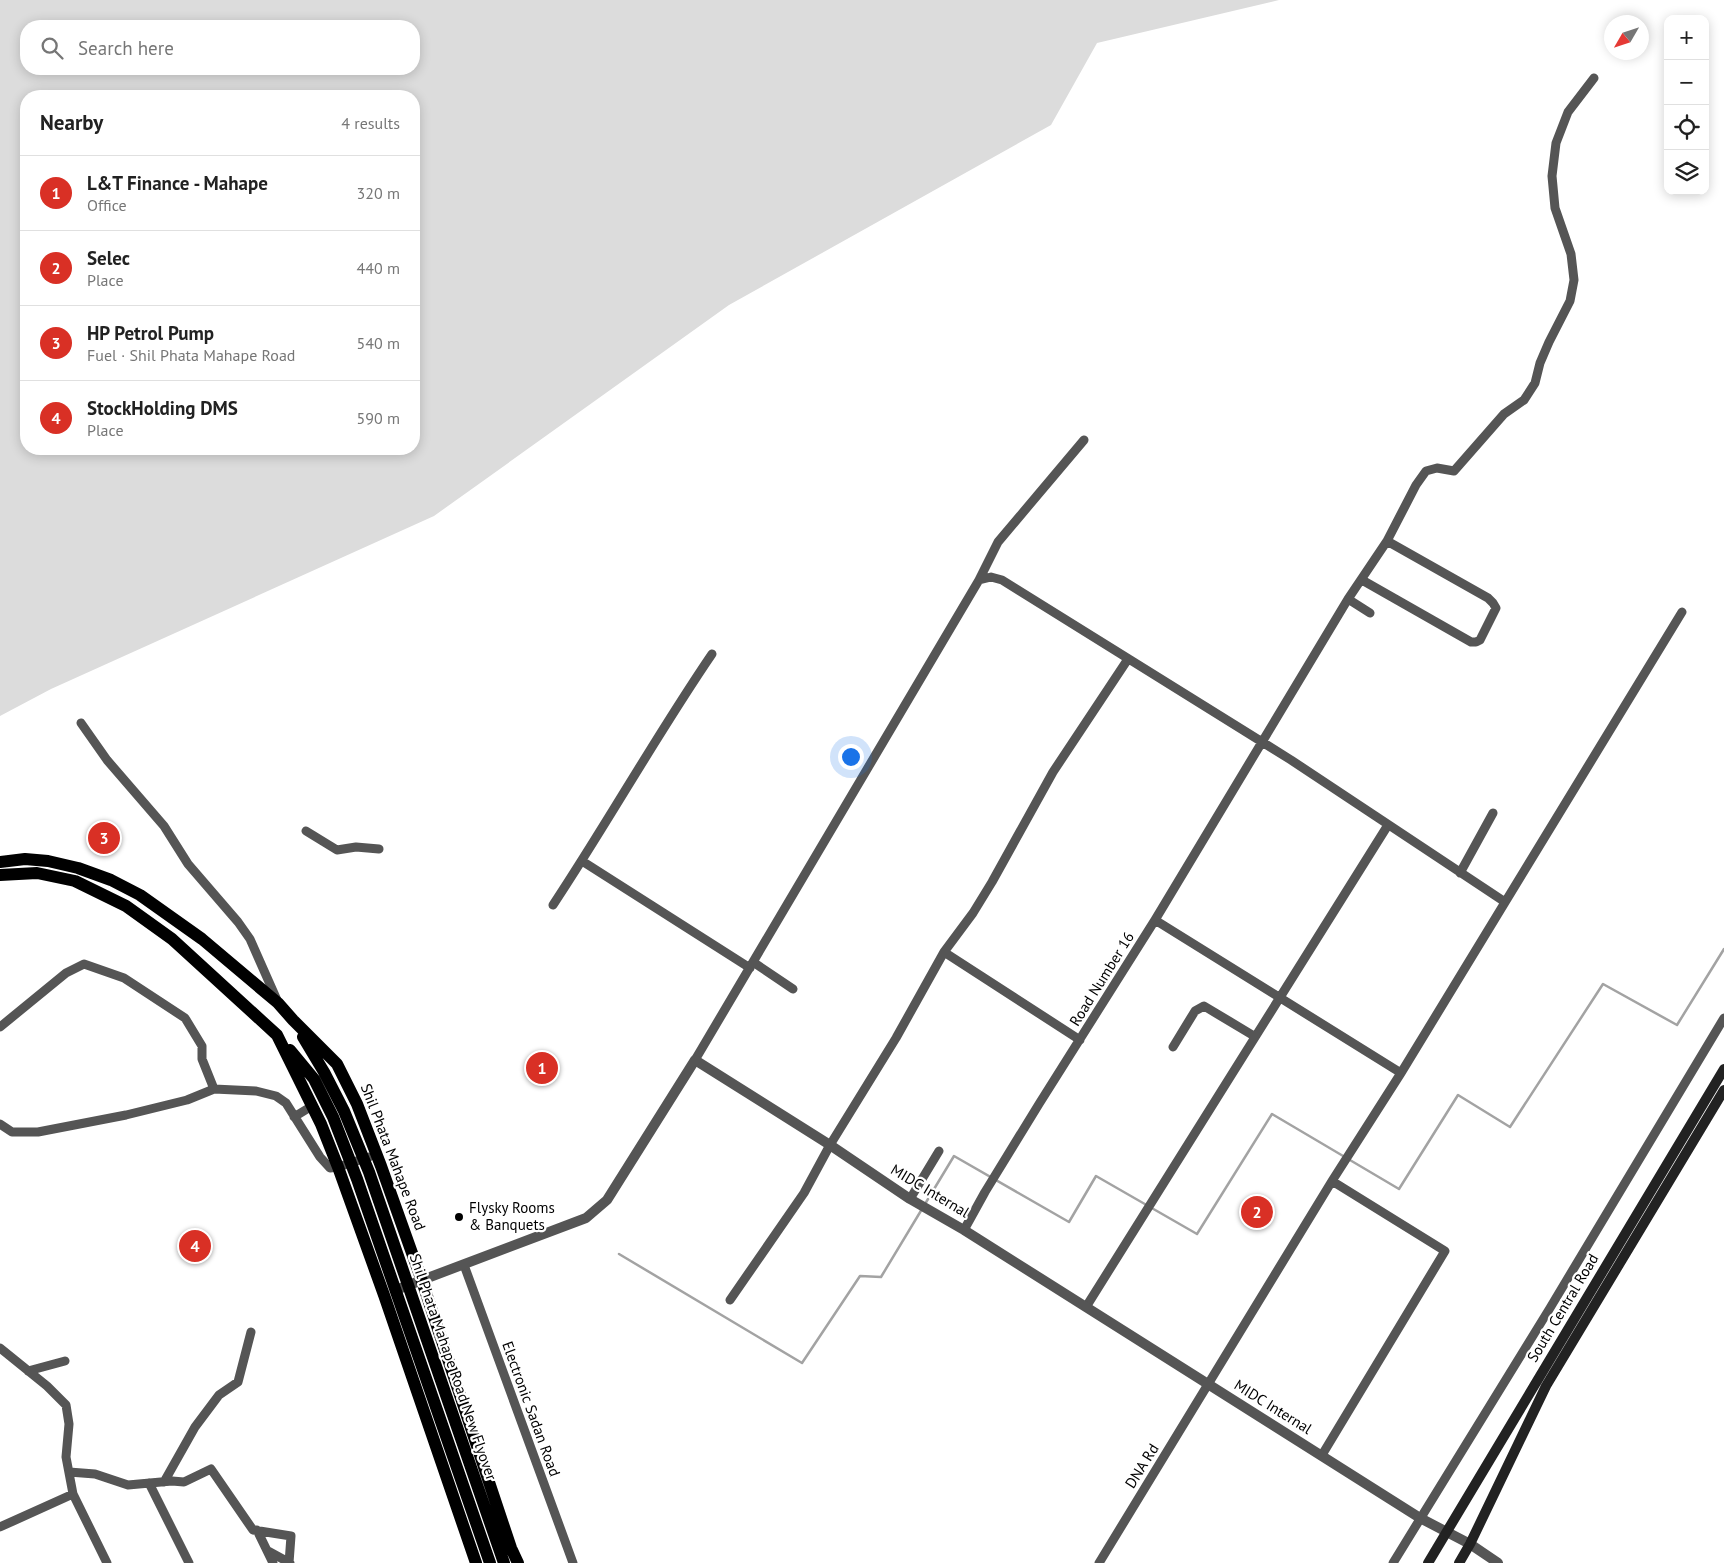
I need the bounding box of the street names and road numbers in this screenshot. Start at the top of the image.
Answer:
street label: Road Number 16 [1065,928,1138,1029]
street label: Shil Phata Mahape Road [357,1081,430,1233]
street label: MIDC Internal [888,1160,974,1222]
street label: South Central Road [1523,1250,1602,1365]
street label: Shil Phata Mahape Road New Flyover [406,1251,501,1483]
street label: Electronic Sadan Road [498,1339,565,1479]
street label: MIDC Internal [1231,1375,1316,1438]
street label: DNA Rd [1121,1440,1163,1492]

